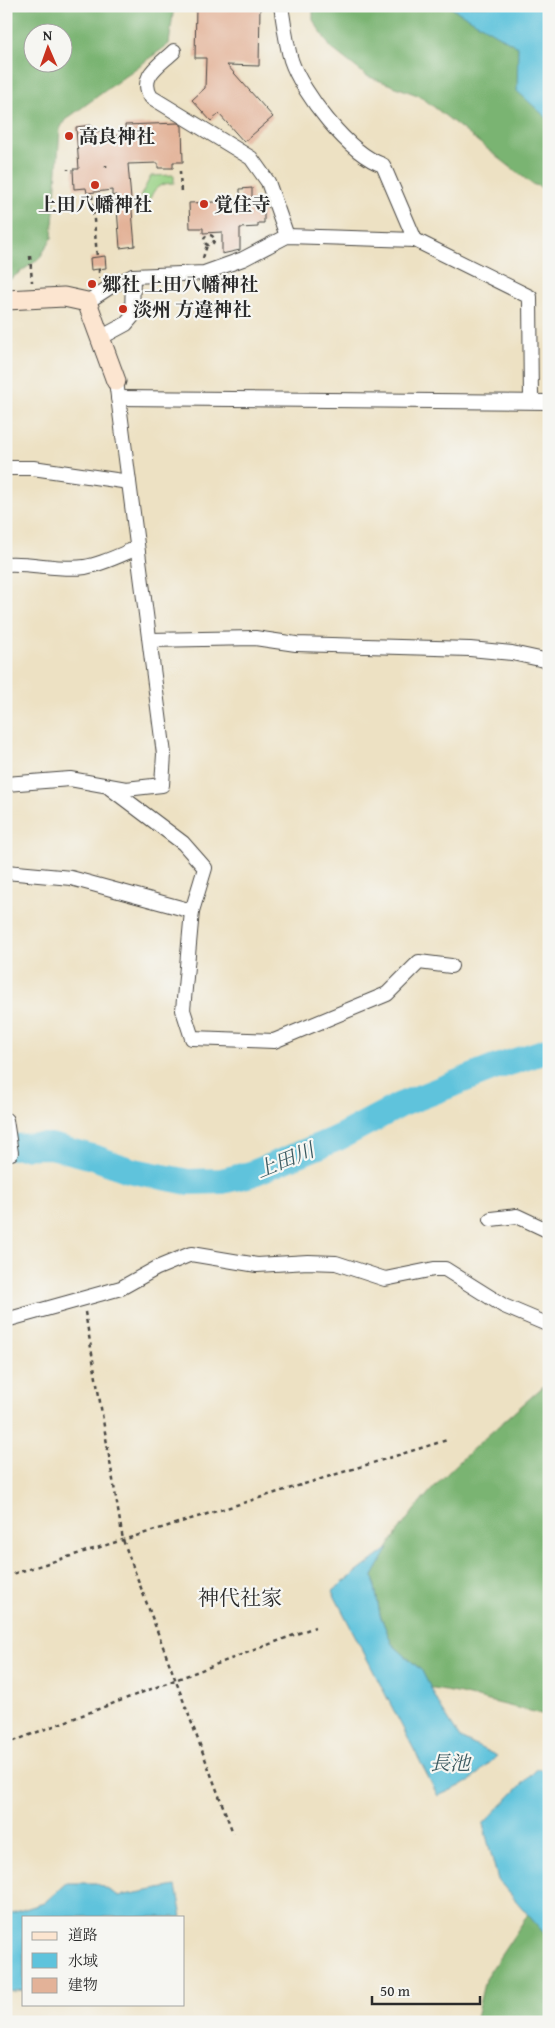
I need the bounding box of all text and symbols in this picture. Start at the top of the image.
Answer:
north arrow [22,22,72,72]
text: N [43,25,53,45]
place label: 高良神社 [79,122,155,150]
marker: 高良神社 [63,130,75,142]
marker: 上田八幡神社 [89,179,101,191]
place label: 上田八幡神社 [38,190,152,218]
place label: 覚住寺 [214,190,271,218]
marker: 覚住寺 [198,198,210,210]
place label: 郷社 上田八幡神社 [102,270,258,298]
marker: 郷社 上田八幡神社 [86,278,98,290]
place label: 淡州 方違神社 [133,295,251,323]
marker: 淡州 方違神社 [117,303,129,315]
water label: 上田川 [252,1134,320,1184]
district label: 神代社家 [198,1582,282,1613]
water label: 長池 [430,1748,472,1777]
legend [22,1916,185,2006]
text: 道路 [68,1924,98,1945]
text: 水域 [68,1950,98,1971]
scale bar [372,1973,480,2005]
text: 建物 [68,1974,98,1995]
text: 50 m [380,1980,411,2001]

